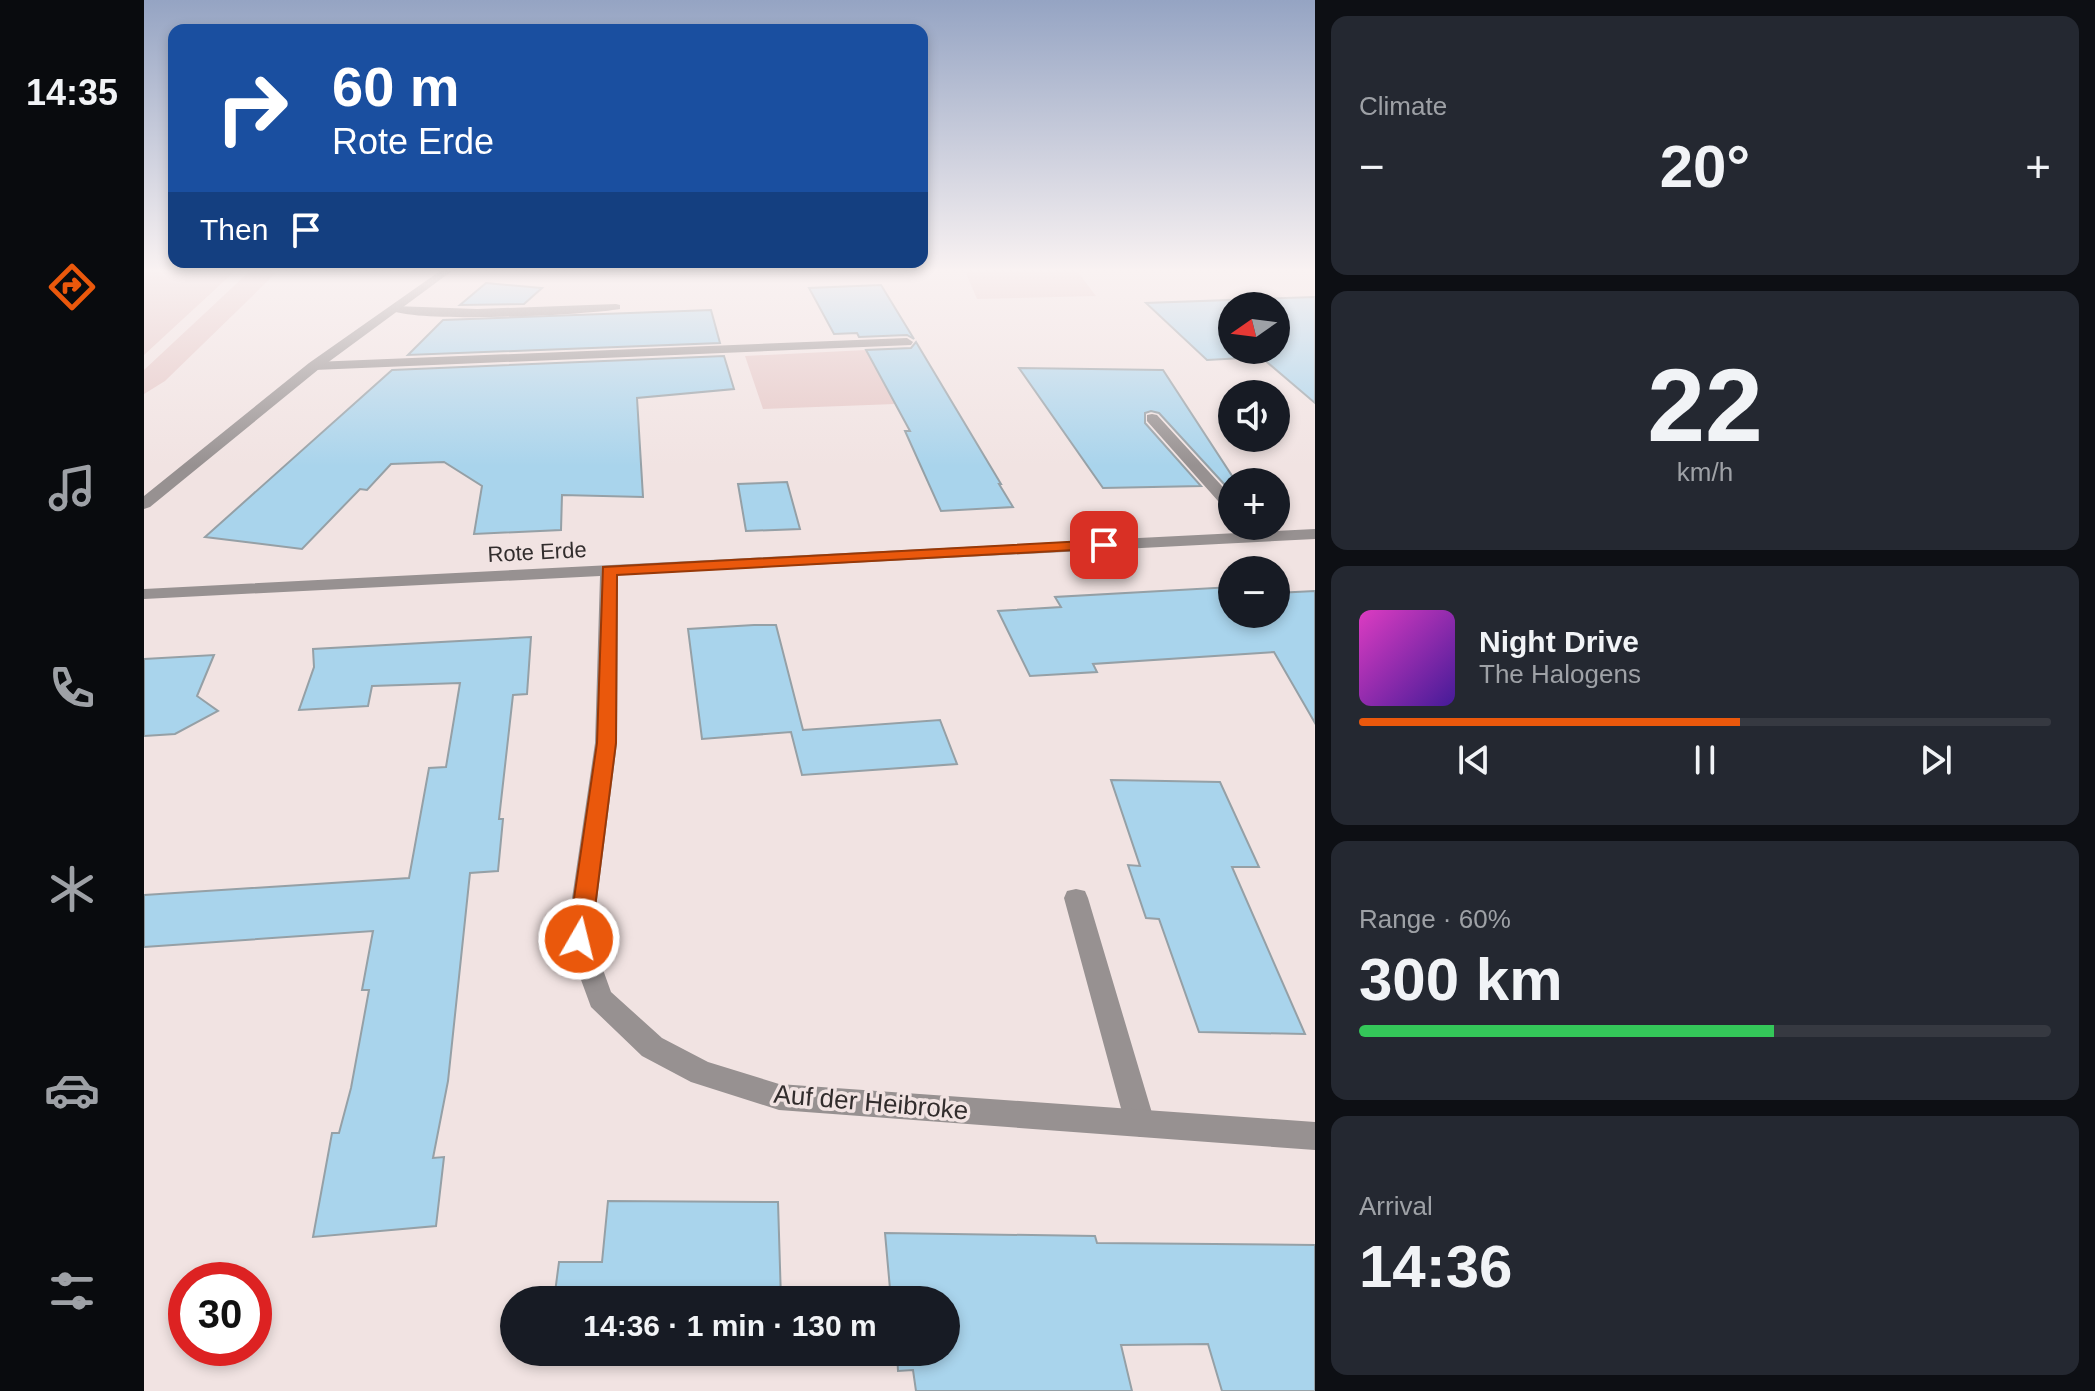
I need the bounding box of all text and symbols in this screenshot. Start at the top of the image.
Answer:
text: 60 m [332,55,460,118]
icon: right [200,56,304,160]
text: 14:35 [26,72,118,113]
text: Climate [1359,91,1447,121]
text: Rote Erde [332,121,494,162]
text: 20° [1660,133,1750,200]
text: − [1359,142,1385,191]
text: + [2025,142,2051,191]
icon: arrive [284,208,328,252]
text: Then [200,213,268,246]
icon: directions [44,259,100,315]
north arrow [1218,292,1290,364]
map controls [1218,292,1290,628]
text: 22 [1647,347,1763,463]
button: sound [1218,380,1290,452]
text: km/h [1677,457,1733,487]
icon: music [44,460,100,516]
button: + [1218,468,1290,540]
pin [1070,511,1138,579]
icon: arrive [1082,523,1126,567]
street label: Rote Erde [487,537,587,567]
button: − [1218,556,1290,628]
text: Night Drive [1479,625,1639,658]
text: The Halogens [1479,659,1641,689]
icon: phone [44,660,100,716]
icon: previous [1452,738,1496,782]
icon: pause [1683,738,1727,782]
icon: next [1914,738,1958,782]
icon: climate [44,861,100,917]
position arrow [537,897,621,981]
text: Range · 60% [1359,904,1511,934]
text: 300 km [1359,946,1563,1013]
icon: car [44,1062,100,1118]
street label: Auf der Heibroke [773,1079,969,1125]
text: Arrival [1359,1191,1433,1221]
text: 14:36 [1359,1233,1512,1300]
speed limit sign: 30 [168,1262,272,1366]
icon: filters [44,1263,100,1319]
text: 14:36 · 1 min · 130 m [583,1309,877,1342]

